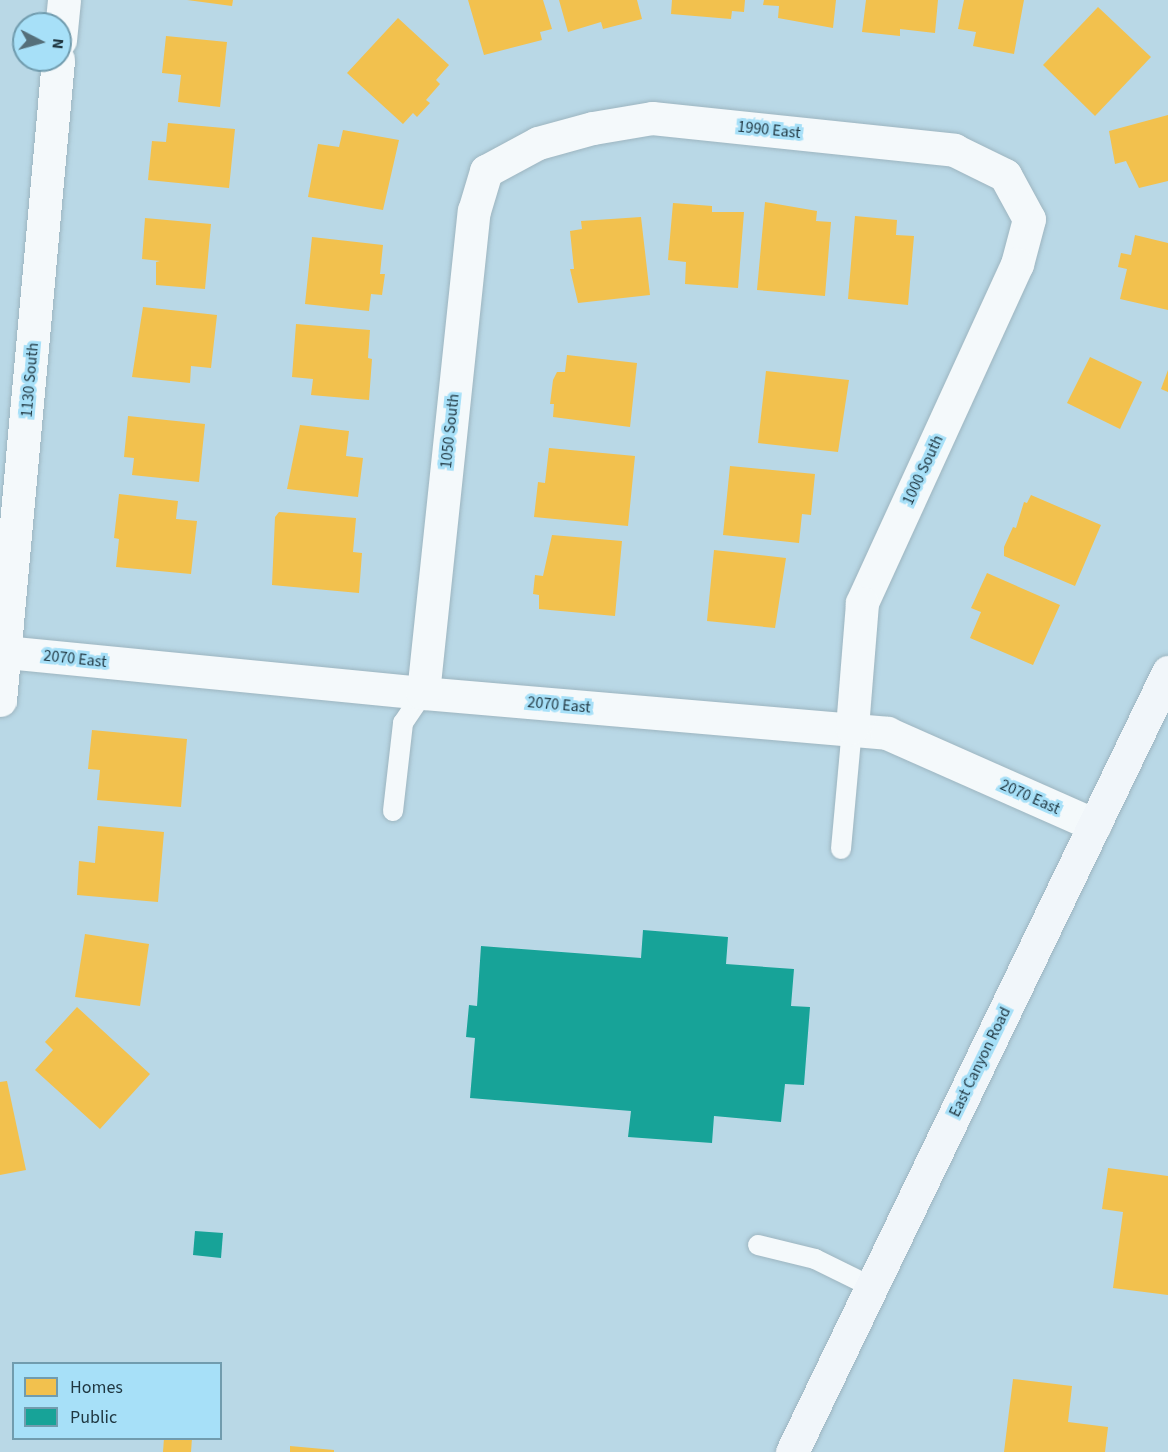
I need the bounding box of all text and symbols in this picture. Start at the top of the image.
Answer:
north arrow [12,12,72,72]
text: N [46,37,69,50]
street label: 1990 East [737,117,801,143]
street label: 1130 South [17,342,43,418]
street label: 1050 South [437,393,463,469]
street label: 1000 South [898,432,948,508]
street label: 2070 East [43,646,107,672]
street label: 2070 East [527,693,591,717]
street label: 2070 East [997,775,1063,819]
street label: East Canyon Road [945,1004,1015,1120]
legend [12,1362,222,1440]
text: Homes [70,1375,123,1400]
text: Public [70,1405,117,1430]

